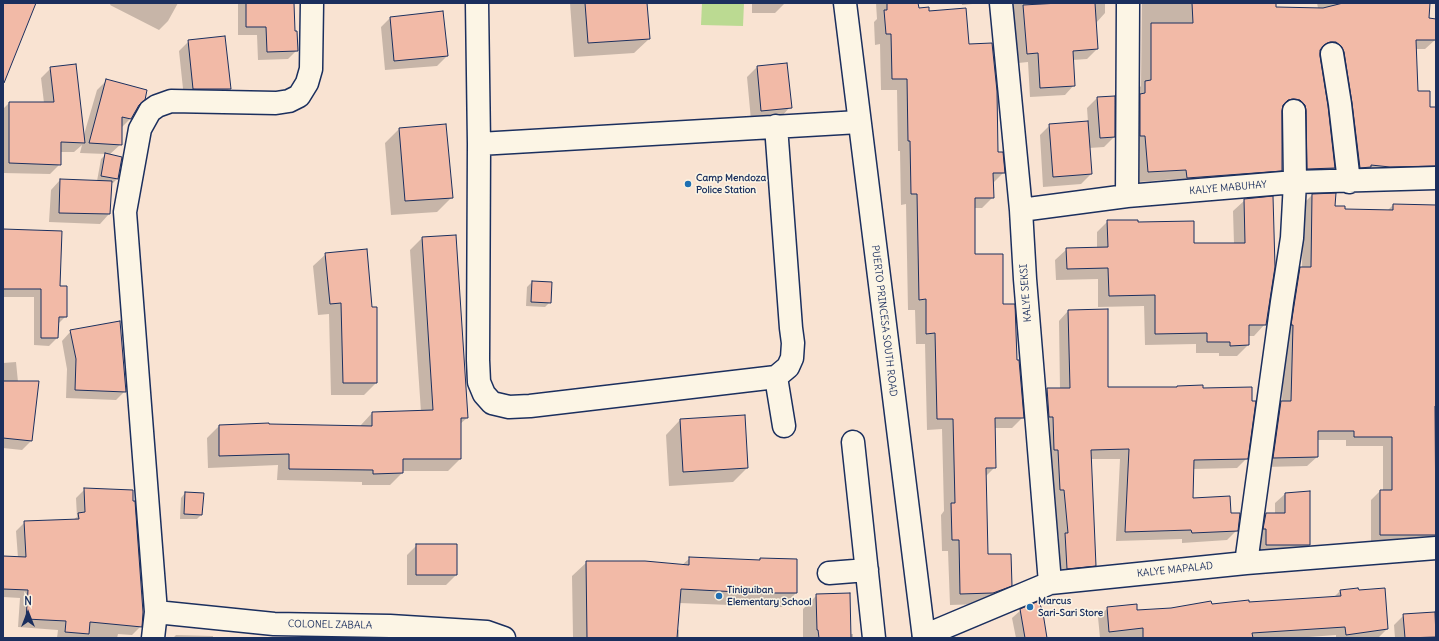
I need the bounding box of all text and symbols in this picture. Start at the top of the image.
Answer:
place label: Camp Mendoza Police Station [696,172,766,196]
marker: Camp Mendoza Police Station [683,179,693,189]
street label: KALYE MABUHAY [1189,179,1267,197]
street label: PUERTO PRINCESA SOUTH ROAD [869,244,899,398]
street label: KALYE SEKSI [1018,263,1034,323]
street label: KALYE MAPALAD [1136,560,1214,580]
place label: Tiniguiban Elementary School [727,584,811,608]
marker: Tiniguiban Elementary School [714,591,724,601]
north arrow [8,593,48,633]
text: N [24,594,32,608]
place label: Marcus Sari-Sari Store [1038,595,1103,618]
marker: Marcus Sari-Sari Store [1025,602,1035,612]
street label: COLONEL ZABALA [288,618,372,632]

